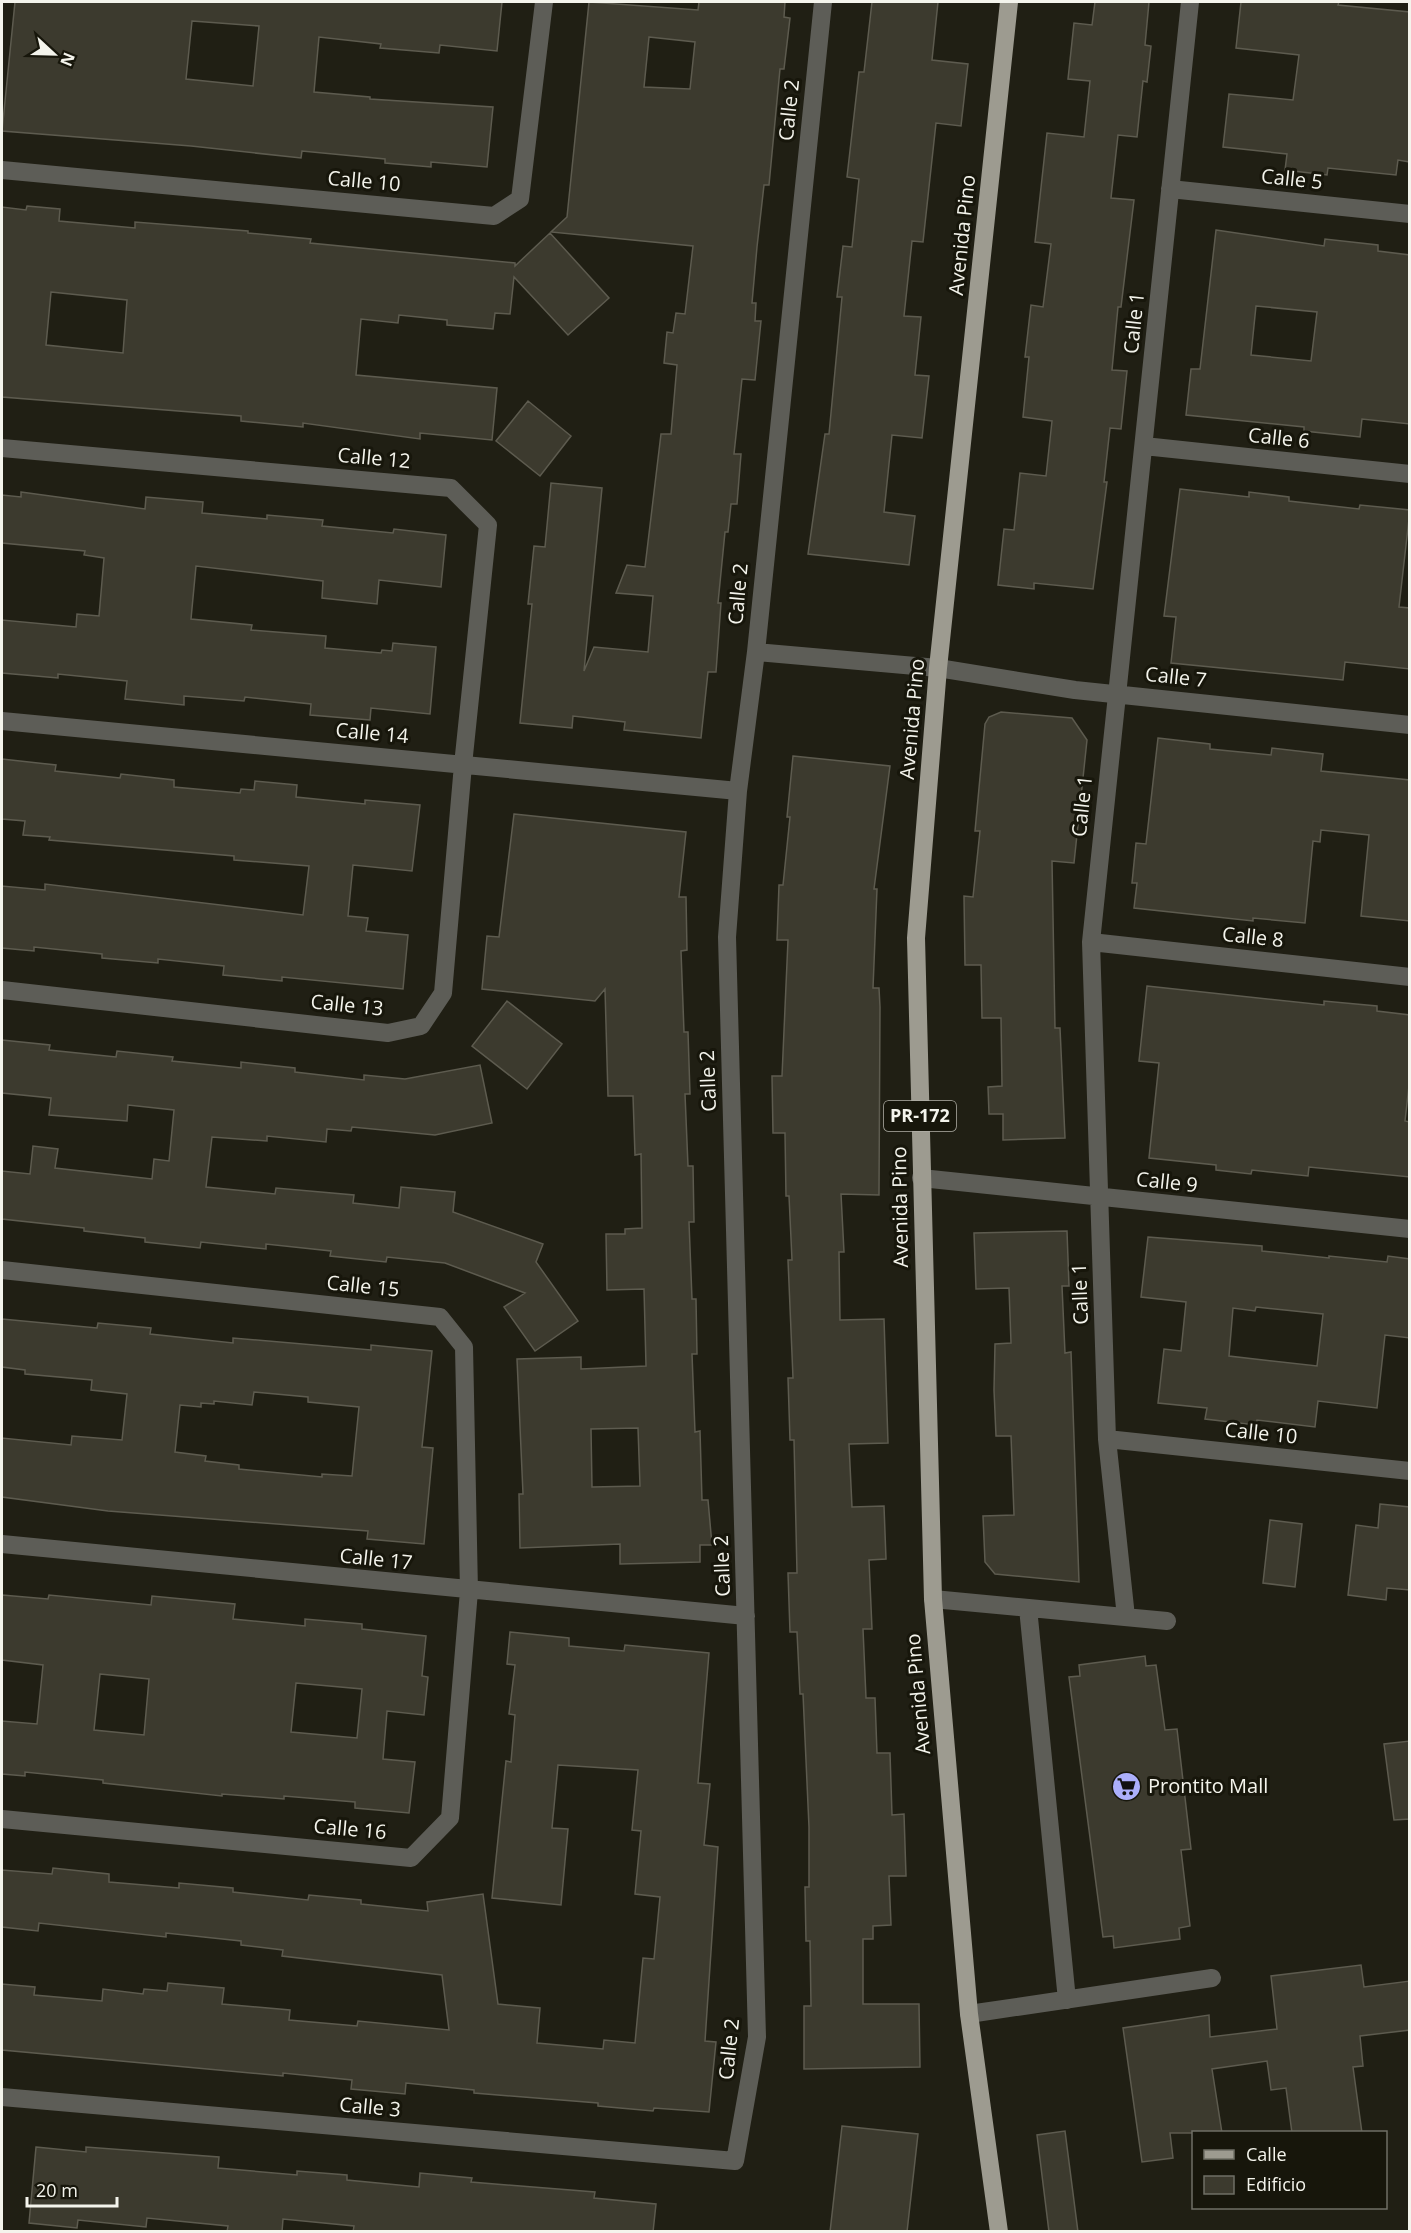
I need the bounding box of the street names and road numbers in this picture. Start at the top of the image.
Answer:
street label: Calle 2 [772,78,805,142]
street label: Calle 5 [1260,162,1324,195]
street label: Calle 10 [326,164,402,197]
street label: Avenida Pino [942,173,981,297]
street label: Calle 1 [1117,291,1150,355]
street label: Calle 6 [1247,421,1311,454]
street label: Calle 12 [336,441,412,474]
street label: Calle 2 [721,562,754,626]
street label: Avenida Pino [893,657,930,780]
street label: Calle 7 [1144,660,1208,693]
street label: Calle 14 [334,716,410,749]
street label: Calle 1 [1065,774,1098,838]
street label: Calle 8 [1221,920,1285,953]
street label: Calle 13 [309,987,385,1022]
street label: Calle 2 [693,1050,722,1112]
road number: PR-172 [884,1101,956,1131]
street label: Avenida Pino [885,1146,914,1268]
street label: Calle 9 [1135,1165,1199,1198]
street label: Calle 1 [1065,1263,1094,1325]
street label: Calle 15 [325,1268,401,1303]
street label: Calle 10 [1223,1415,1299,1450]
street label: Calle 2 [707,1535,736,1597]
street label: Calle 17 [338,1541,414,1576]
street label: Avenida Pino [899,1633,936,1756]
street label: Calle 16 [312,1812,388,1845]
street label: Calle 2 [712,2017,745,2081]
street label: Calle 3 [338,2090,402,2123]

